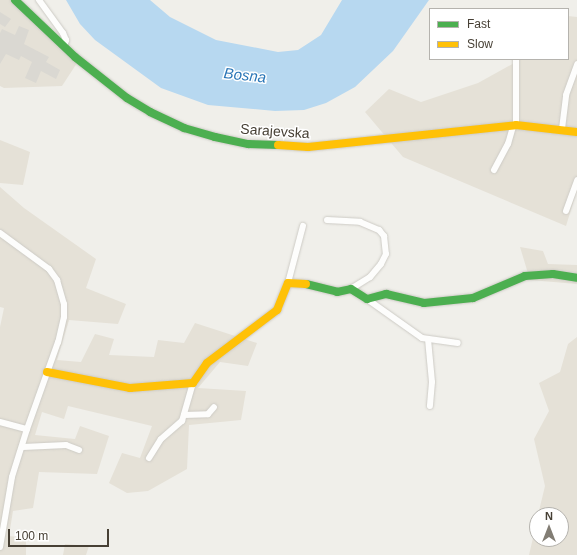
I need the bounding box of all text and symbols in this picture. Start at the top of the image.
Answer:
legend [429,8,569,60]
text: Fast [467,17,490,31]
text: Slow [467,37,493,51]
water label: Bosna [223,64,267,86]
street label: Sarajevska [240,120,310,142]
north arrow [529,507,569,547]
text: N [545,510,553,522]
scale bar [10,521,111,547]
text: 100 m [15,529,48,543]

